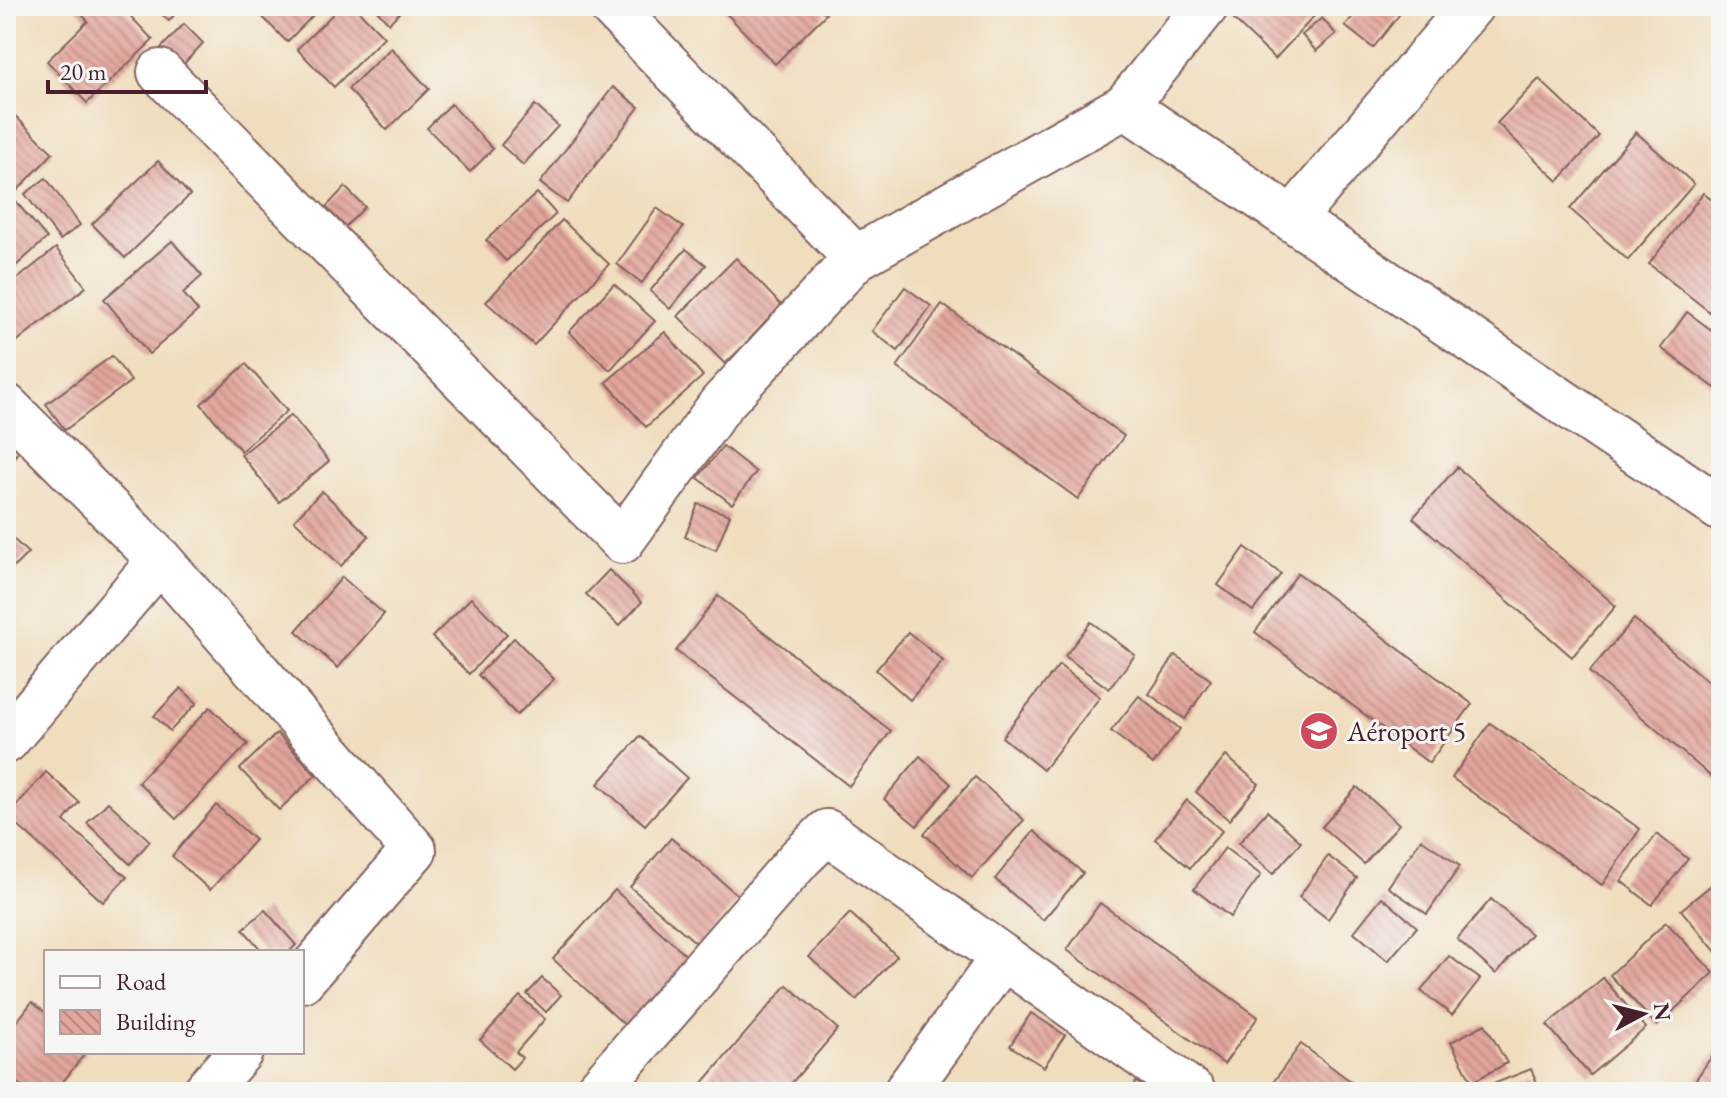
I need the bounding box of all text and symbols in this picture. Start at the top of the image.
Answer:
scale bar [48,44,206,94]
text: 20 m [60,56,107,87]
school or university icon: Aéroport 5 [1298,710,1340,752]
place label: Aéroport 5 [1346,713,1466,749]
legend [44,950,304,1054]
text: Road [116,966,167,997]
north arrow [1603,974,1683,1054]
text: N [1647,1001,1678,1022]
text: Building [116,1006,196,1037]

